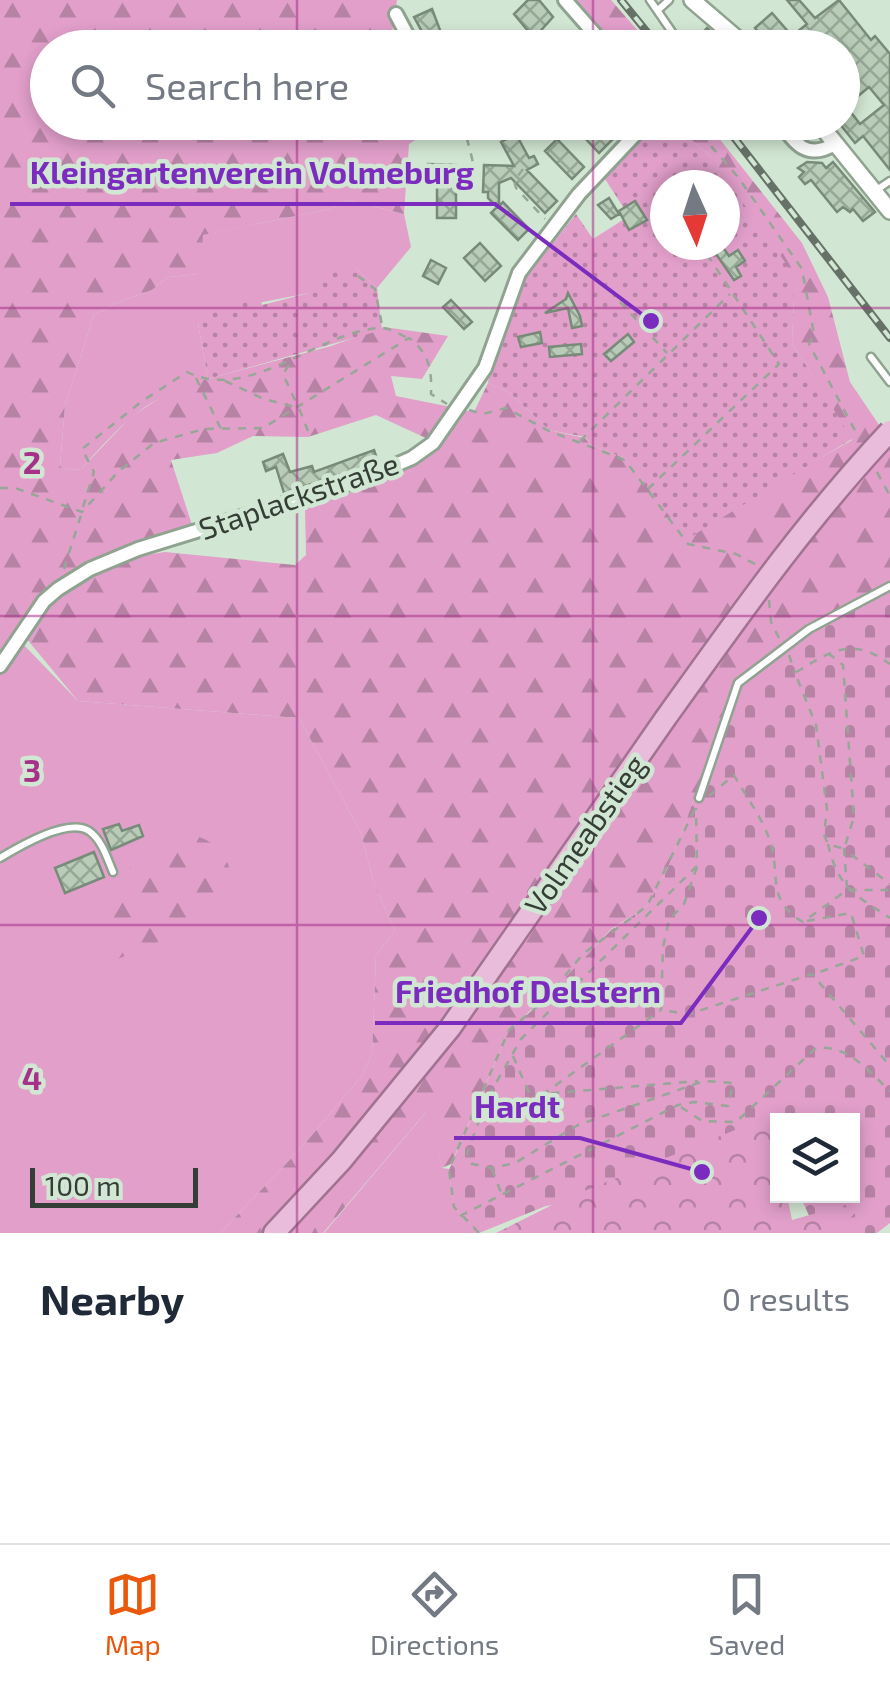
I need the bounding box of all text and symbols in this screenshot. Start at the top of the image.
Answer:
search box [30,30,860,140]
icon: search [65,58,120,113]
text: Search here [145,62,349,108]
callout: Kleingartenverein Volmeburg [10,142,495,204]
text: Kleingartenverein Volmeburg [30,152,475,190]
north arrow [650,170,740,260]
text: 2 [23,442,41,480]
street label: Staplackstraße [194,444,403,546]
street label: Volmeabstieg [516,747,653,920]
text: 3 [23,750,41,788]
callout: Friedhof Delstern [375,961,681,1023]
text: Friedhof Delstern [395,971,661,1009]
text: 4 [22,1058,42,1096]
callout: Hardt [454,1076,580,1138]
text: Hardt [474,1086,560,1124]
map controls [770,1113,860,1203]
button: layers [770,1113,860,1203]
scale bar [30,1163,198,1208]
text: 100 m [45,1168,121,1202]
text: Nearby [40,1273,184,1323]
text: 0 results [722,1279,850,1317]
tab: Map [105,1567,161,1661]
tab: Directions [370,1567,499,1661]
tab: Saved [709,1567,785,1661]

